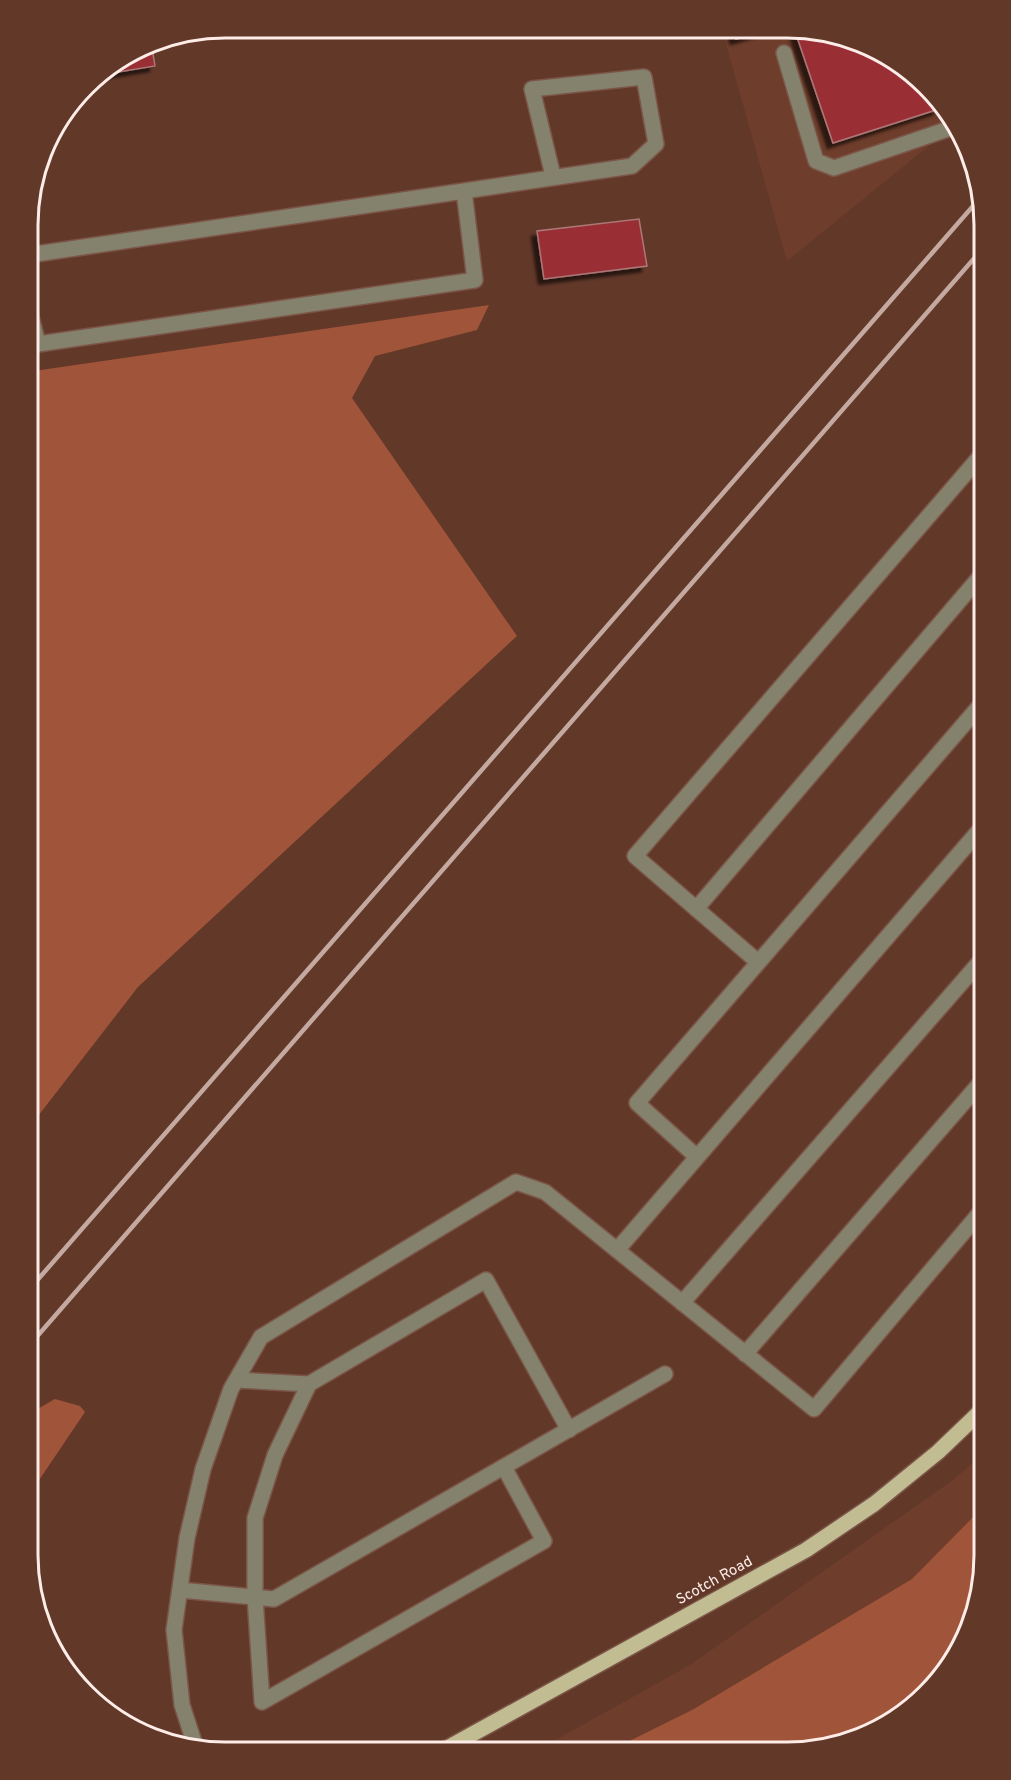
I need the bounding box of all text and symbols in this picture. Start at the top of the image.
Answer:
street label: Scotch Road [673,1553,756,1610]

